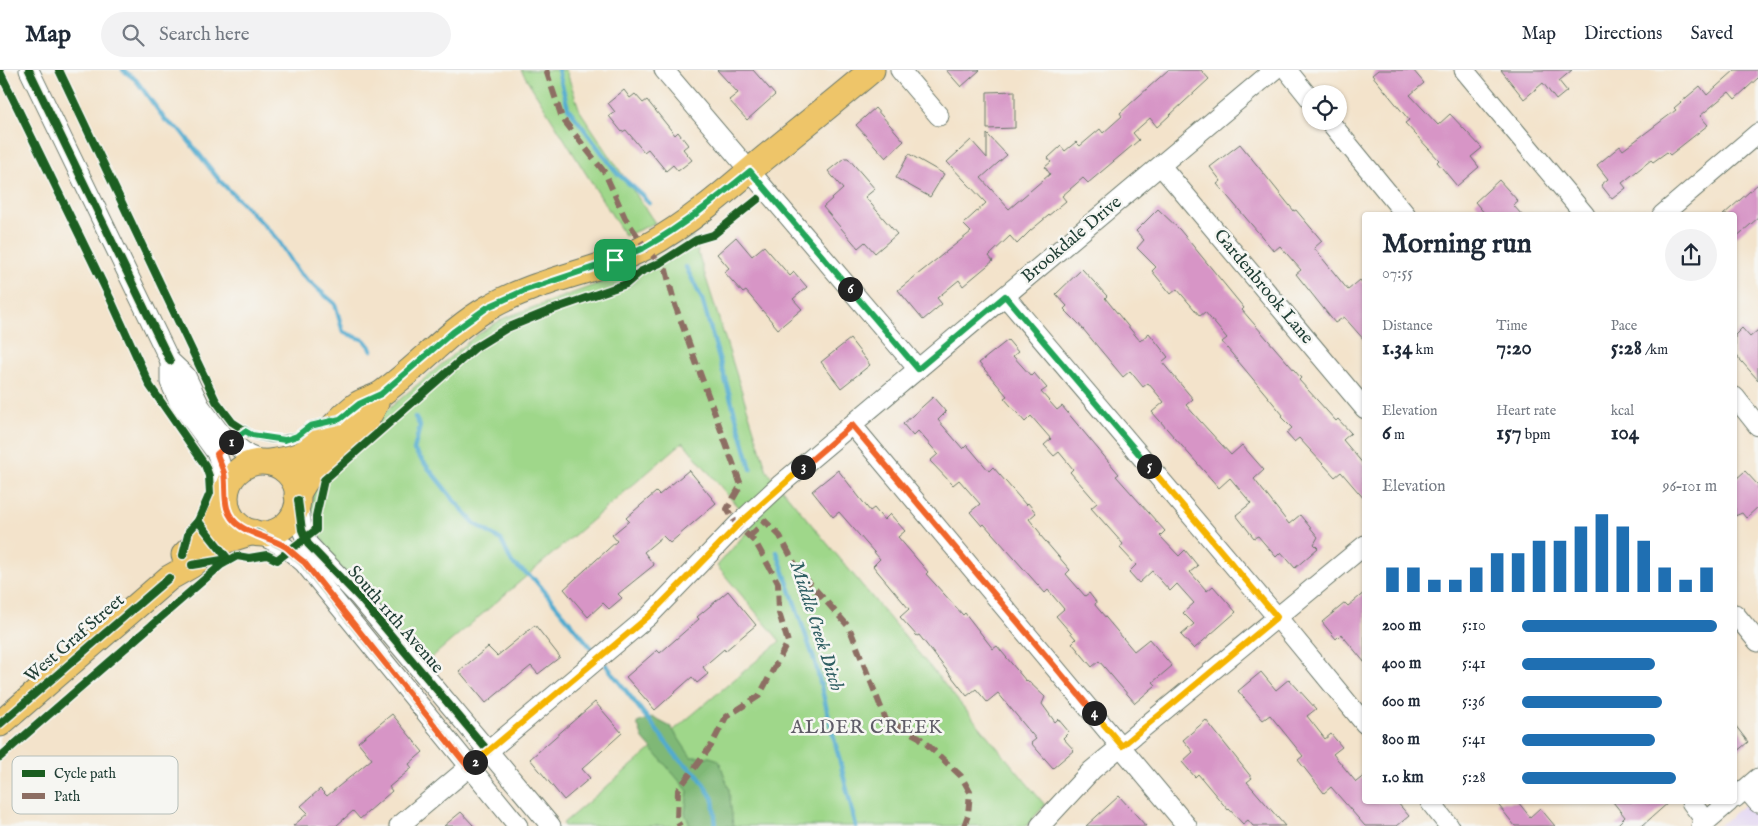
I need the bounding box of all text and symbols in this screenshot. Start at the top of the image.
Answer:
search box [101,12,451,57]
text: Map [25,19,71,50]
icon: search [119,21,147,49]
text: Search here [159,23,250,47]
text: Map [1522,23,1556,46]
text: Directions [1584,23,1662,46]
text: Saved [1690,23,1733,46]
map controls [1302,85,1347,130]
button: locate [1302,85,1347,130]
street label: Brookdale Drive [1017,191,1127,289]
street label: Gardenbrook Lane [1208,225,1318,349]
text: Morning run [1382,227,1532,262]
button: share [1665,229,1717,281]
pin [594,239,636,281]
icon: arrive [601,246,629,274]
text: 07:55 [1382,264,1413,284]
pin: 6 [838,276,862,302]
text: 6 [848,280,853,298]
text: Distance [1382,317,1433,335]
text: Time [1496,317,1527,335]
text: Pace [1611,317,1637,335]
text: 1.34 [1382,335,1412,362]
text: 7:20 [1496,335,1532,362]
text: 5:28 [1611,335,1642,362]
text: km [1412,341,1434,359]
text: /km [1642,341,1668,359]
text: Elevation [1382,402,1438,420]
text: Heart rate [1496,402,1556,420]
text: kcal [1611,402,1634,420]
text: 6 [1382,420,1391,447]
text: 157 [1496,420,1522,447]
text: 104 [1611,420,1639,447]
text: m [1391,426,1405,444]
text: bpm [1522,426,1551,444]
pin: 1 [218,430,244,454]
text: 1 [229,433,234,451]
pin: 3 [790,454,816,480]
pin: 5 [1136,454,1162,478]
text: 5 [1147,457,1152,475]
text: 3 [801,458,806,476]
text: Elevation [1382,477,1445,497]
text: 96–101 m [1662,477,1717,497]
water label: Middle Creek Ditch [784,558,848,694]
street label: South 11th Avenue [342,561,448,679]
street label: West Graf Street [20,589,130,689]
text: 200 m [1382,616,1421,636]
text: 5:10 [1462,616,1486,636]
text: 400 m [1382,654,1421,674]
text: 5:41 [1462,654,1486,674]
text: 600 m [1382,692,1420,712]
text: 5:36 [1462,692,1485,712]
pin: 4 [1082,700,1106,726]
text: 4 [1091,704,1098,722]
district label: ALDER CREEK [790,716,943,740]
text: 800 m [1382,730,1420,750]
text: 5:41 [1462,730,1486,750]
pin: 2 [462,750,488,774]
text: 2 [472,753,479,771]
legend [12,756,178,814]
text: Cycle path [54,765,116,783]
text: 1.0 km [1382,768,1424,788]
text: 5:28 [1462,768,1486,788]
text: Path [54,788,81,806]

